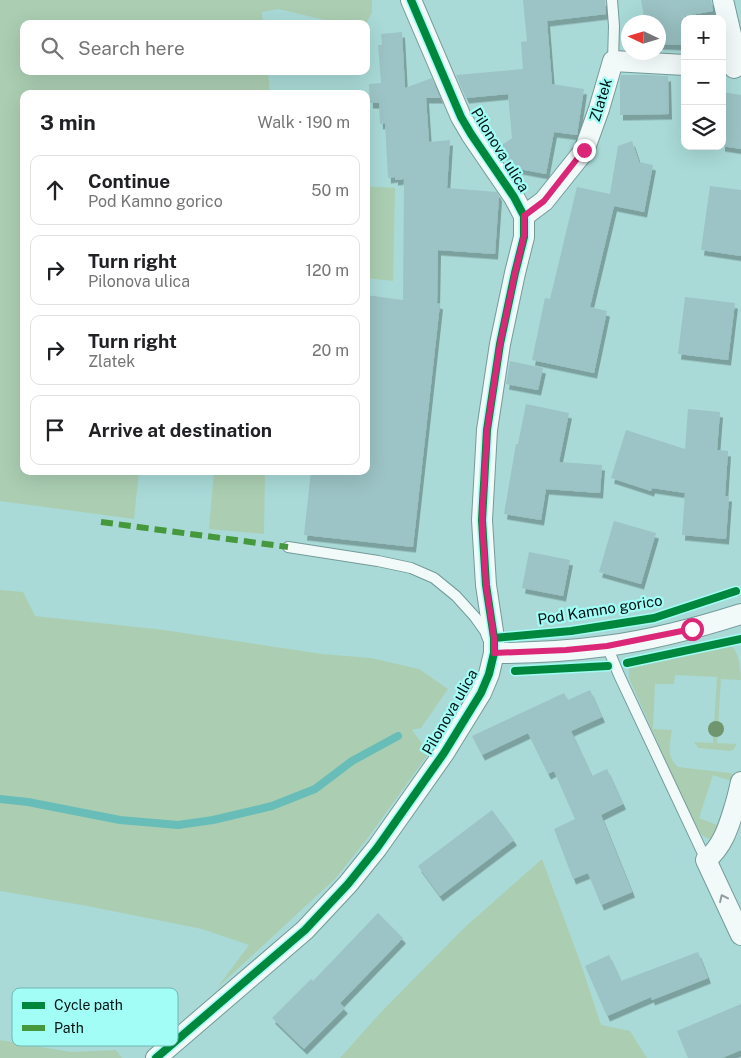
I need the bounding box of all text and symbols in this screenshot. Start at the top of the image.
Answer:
north arrow [621,15,666,60]
map controls [681,15,726,150]
button: + [681,15,726,60]
search box [20,20,370,75]
icon: search [38,34,66,62]
text: Search here [78,37,185,59]
button: − [681,60,726,105]
street label: Zlatek [586,76,615,124]
street label: Pilonova ulica [468,105,533,195]
button: layers [681,105,726,150]
text: 3 min [40,110,96,135]
text: Walk · 190 m [258,113,350,132]
route end [573,139,596,162]
text: Continue [88,170,170,192]
icon: ahead [41,176,69,204]
text: 50 m [311,181,349,200]
text: Pod Kamno gorico [88,192,223,211]
text: Turn right [88,250,177,272]
icon: right [41,256,69,284]
text: 120 m [305,261,349,280]
text: Pilonova ulica [88,272,190,291]
text: Turn right [88,330,177,352]
icon: right [41,336,69,364]
text: 20 m [312,341,349,360]
text: Zlatek [88,352,135,371]
icon: arrive [41,416,69,444]
text: Arrive at destination [88,419,272,441]
street label: Pod Kamno gorico [536,591,664,628]
route start [681,618,704,641]
street label: Pilonova ulica [418,666,481,757]
one-way arrow [719,894,730,903]
legend [12,988,178,1046]
text: Cycle path [54,997,123,1013]
text: Path [54,1020,84,1036]

